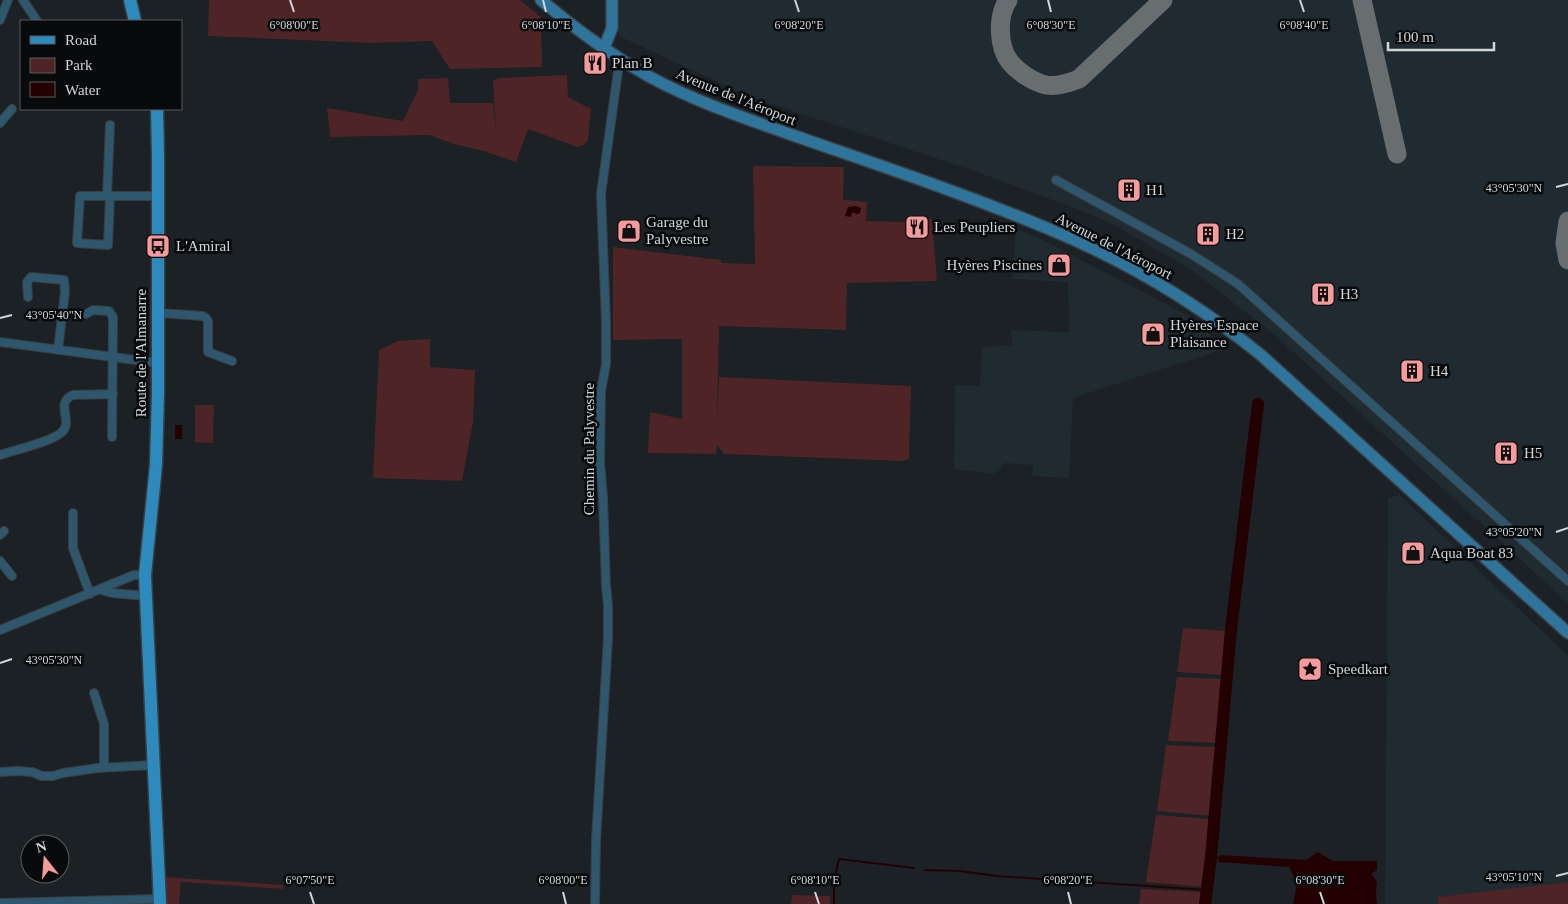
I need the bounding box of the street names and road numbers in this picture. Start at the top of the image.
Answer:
street label: Avenue de l'Aéroport [674,66,799,129]
street label: Avenue de l'Aéroport [1053,210,1175,283]
street label: Route de l'Almanarre [133,288,149,417]
street label: Chemin du Palyvestre [581,382,597,515]

